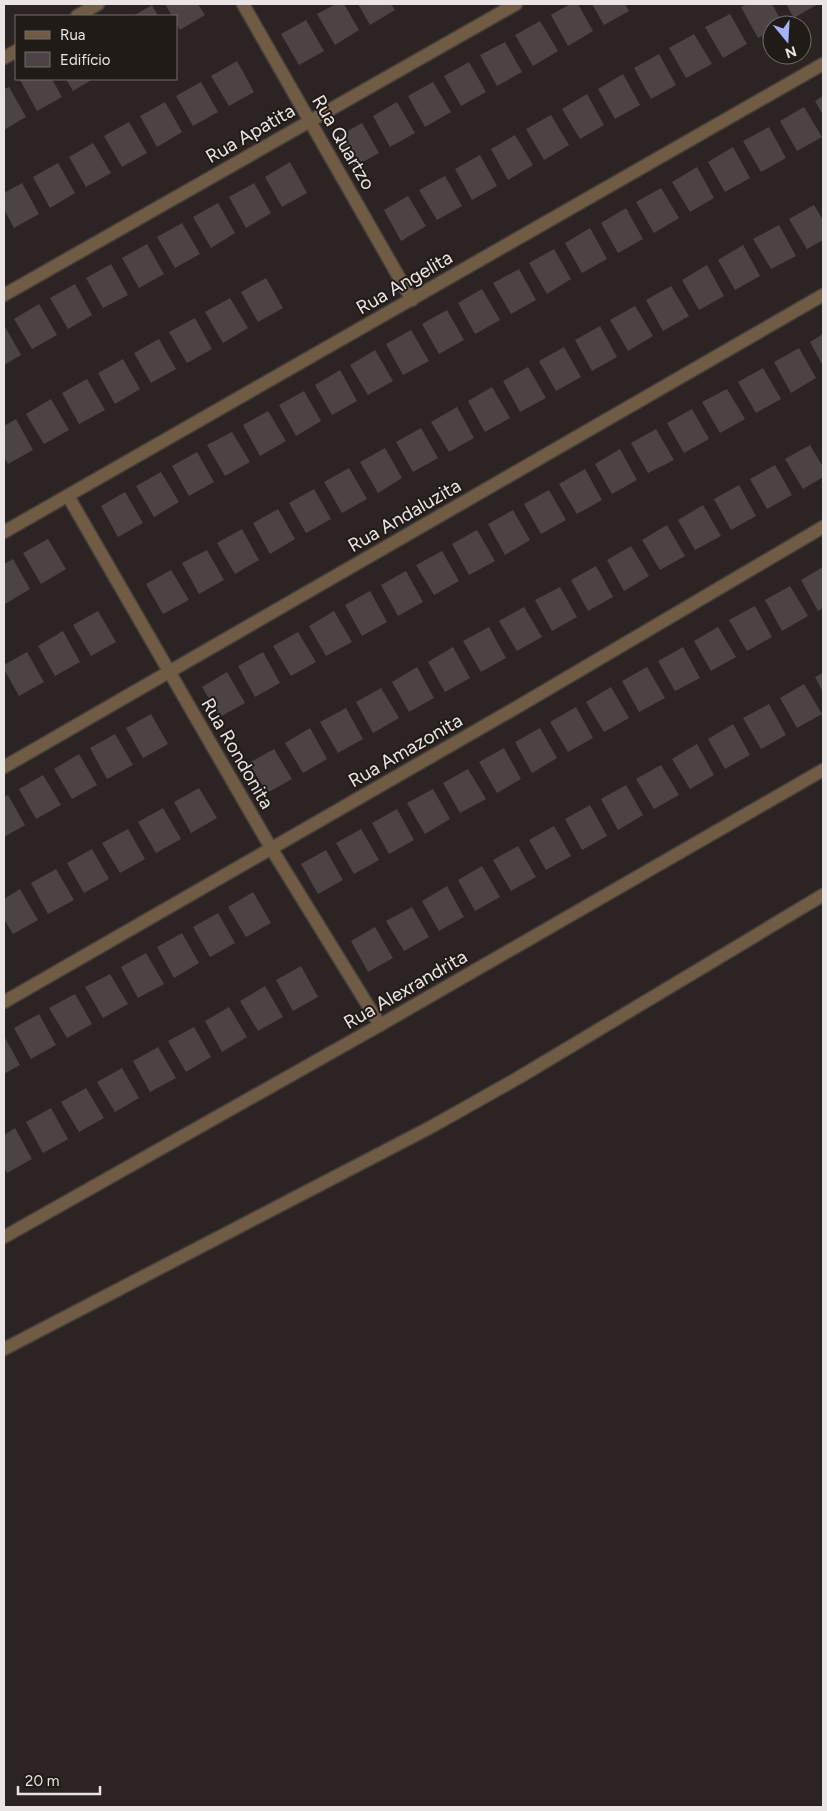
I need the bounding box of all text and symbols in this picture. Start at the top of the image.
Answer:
legend [15,15,178,80]
north arrow [762,15,812,65]
text: Rua [60,26,85,44]
text: N [783,42,799,62]
text: Edifício [60,51,111,69]
street label: Rua Quartzo [307,91,380,194]
street label: Rua Apatita [202,99,299,168]
street label: Rua Angelita [352,246,456,319]
street label: Rua Andaluzita [344,474,465,557]
street label: Rua Rondonita [197,694,279,813]
street label: Rua Amazonita [344,709,466,792]
street label: Rua Alexrandrita [339,945,471,1034]
scale bar [18,1764,100,1796]
text: 20 m [25,1772,59,1790]

